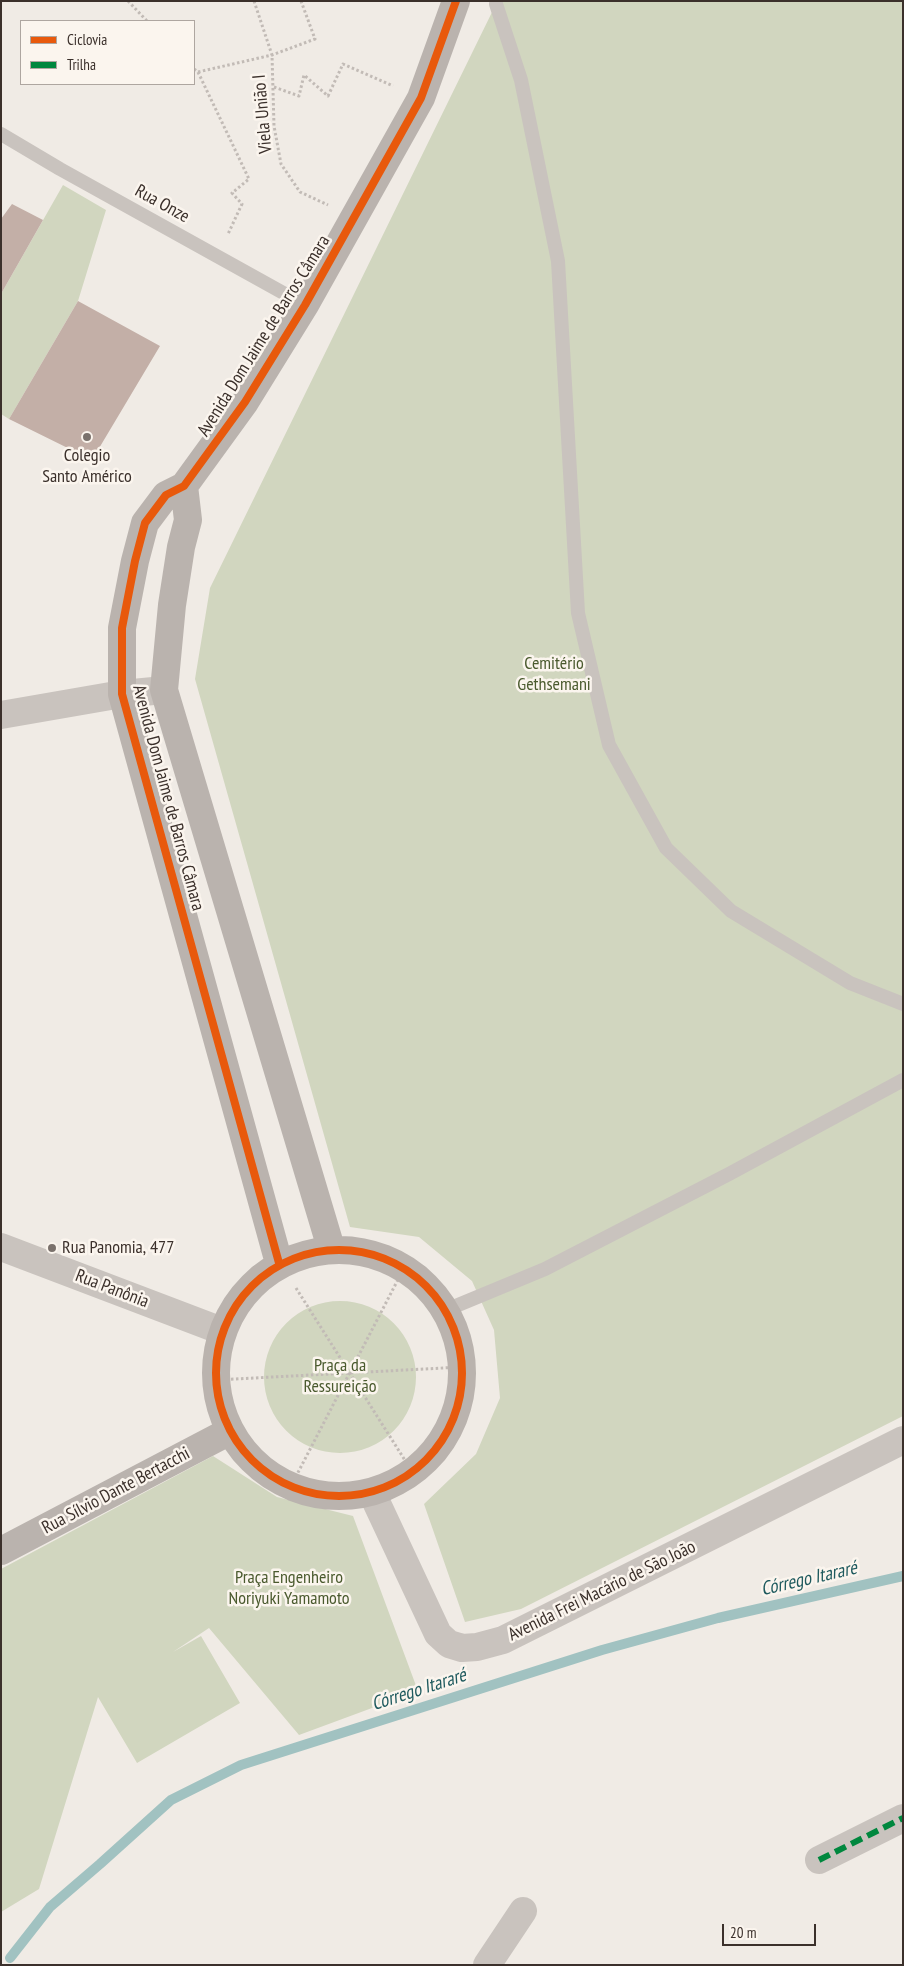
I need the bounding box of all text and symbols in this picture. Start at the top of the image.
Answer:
legend [20,20,195,85]
text: Ciclovia [67,30,107,49]
text: Trilha [67,55,96,74]
street label: Viela União I [249,74,277,154]
street label: Rua Onze [131,180,193,228]
street label: Avenida Dom Jaime de Barros Câmara [193,232,335,440]
marker: Colegio Santo Américo [81,431,93,443]
place label: Colegio Santo Américo [42,445,132,488]
park label: Cemitério Gethsemani [517,653,591,696]
street label: Avenida Dom Jaime de Barros Câmara [127,683,209,913]
place label: Rua Panomia, 477 [62,1237,174,1259]
marker: Rua Panomia, 477 [46,1242,58,1254]
street label: Rua Panônia [72,1265,152,1313]
park label: Praça da Ressureição [303,1355,377,1398]
street label: Rua Sílvio Dante Bertacchi [38,1443,194,1539]
street label: Avenida Frei Macário de São João [505,1536,699,1646]
water label: Córrego Itararé [759,1557,859,1601]
park label: Praça Engenheiro Noriyuki Yamamoto [229,1567,349,1610]
water label: Córrego Itararé [369,1664,469,1716]
scale bar [724,1914,818,1946]
text: 20 m [730,1923,756,1942]

